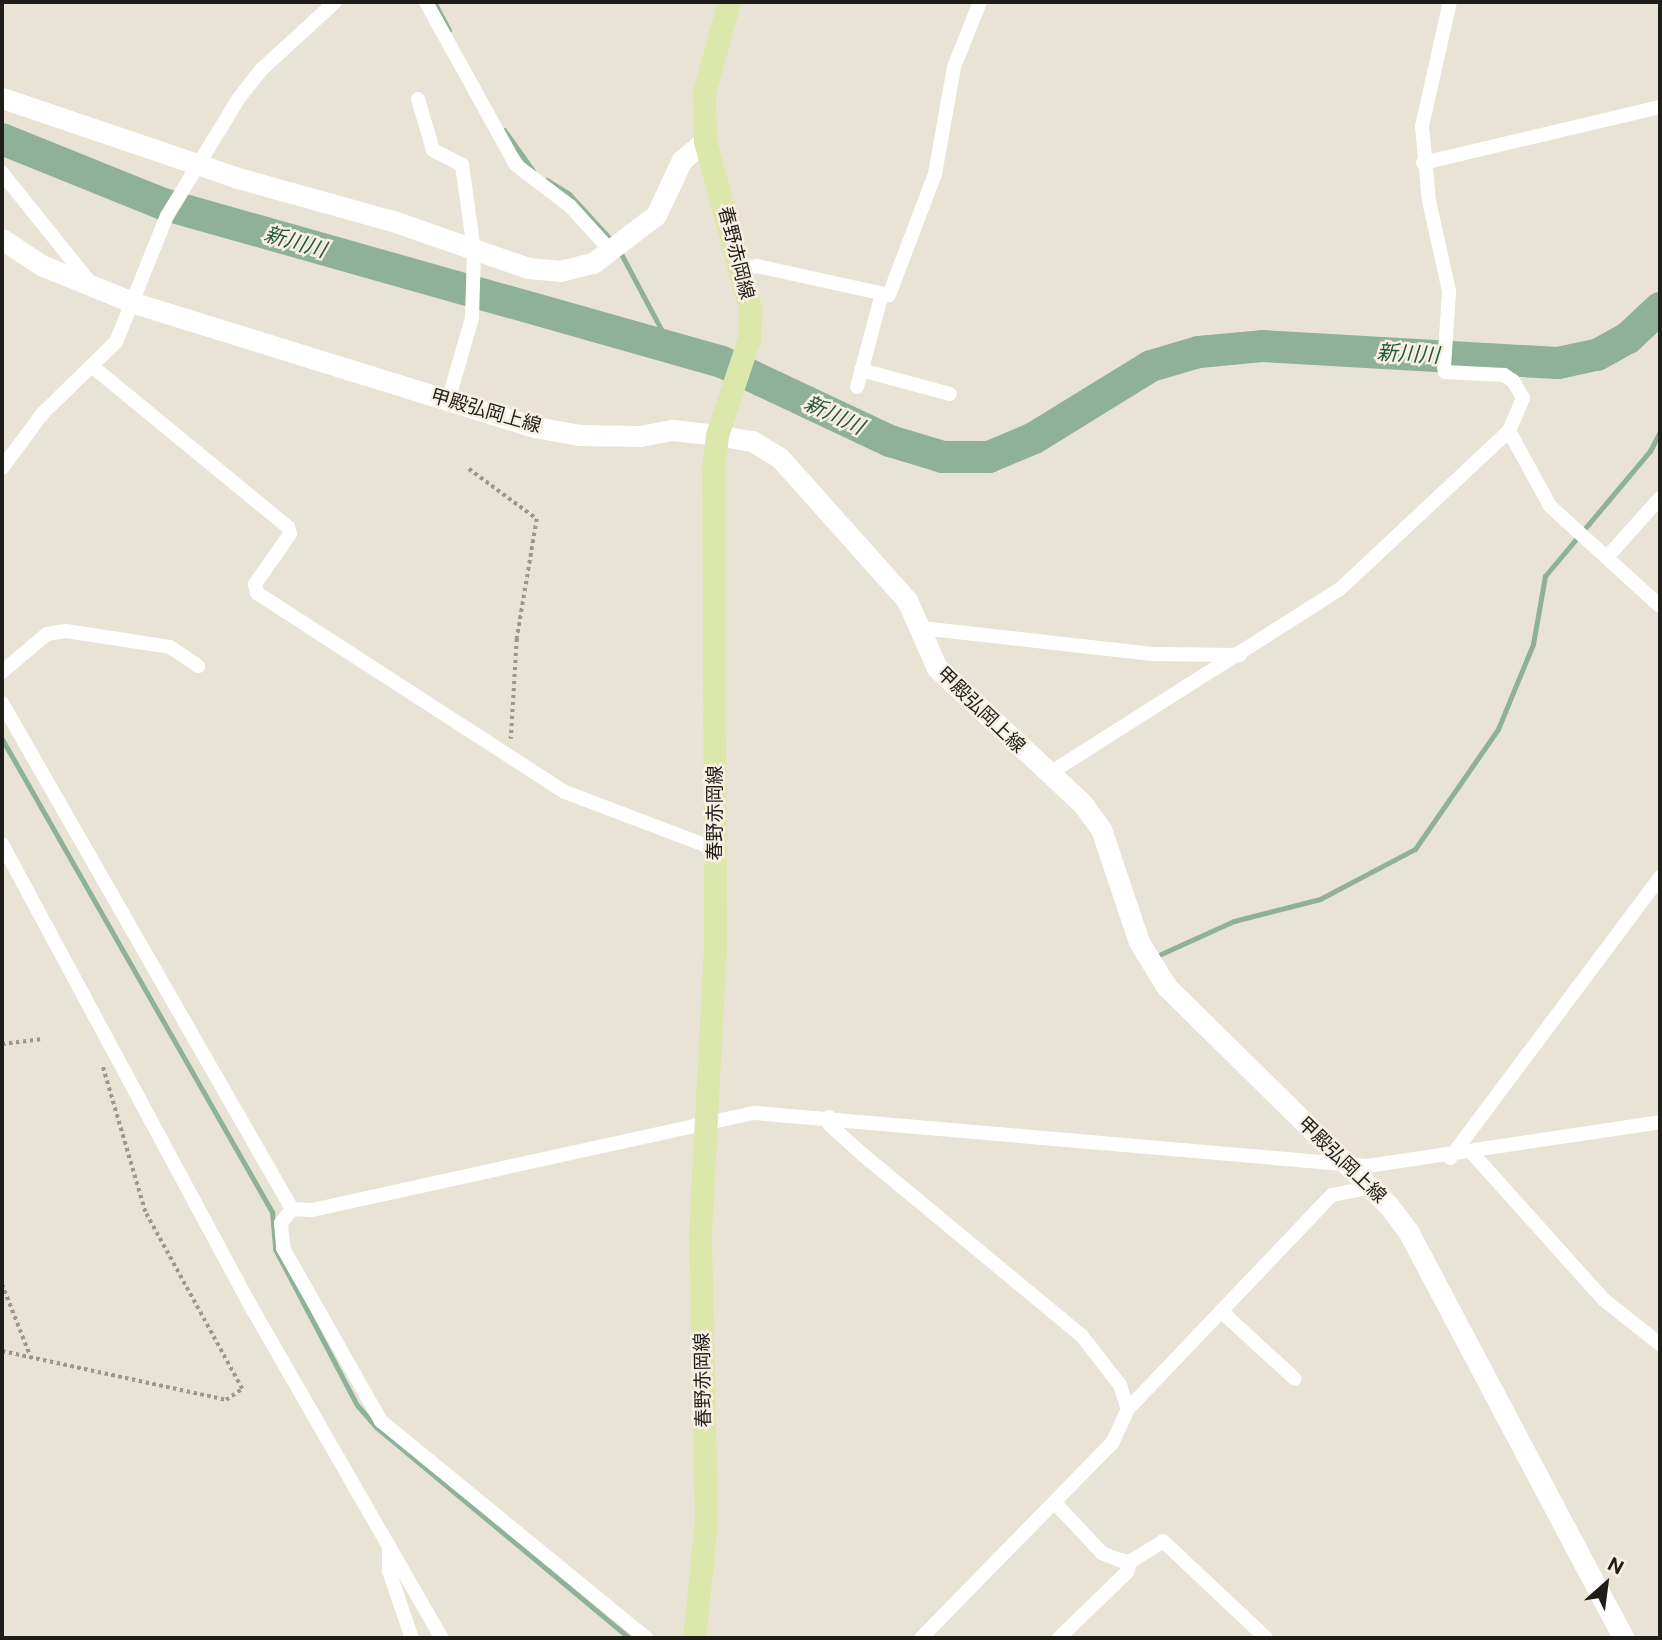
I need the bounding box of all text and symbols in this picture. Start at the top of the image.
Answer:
street label: 春野赤岡線 [713,204,759,302]
water label: 新川川 [261,221,329,263]
water label: 新川川 [1376,340,1440,368]
street label: 甲殿弘岡上線 [428,384,544,438]
water label: 新川川 [800,390,868,440]
street label: 甲殿弘岡上線 [932,662,1030,758]
street label: 春野赤岡線 [704,766,726,860]
street label: 甲殿弘岡上線 [1293,1112,1391,1208]
street label: 春野赤岡線 [691,1332,715,1428]
north arrow [1571,1549,1641,1619]
text: N [1604,1552,1628,1579]

